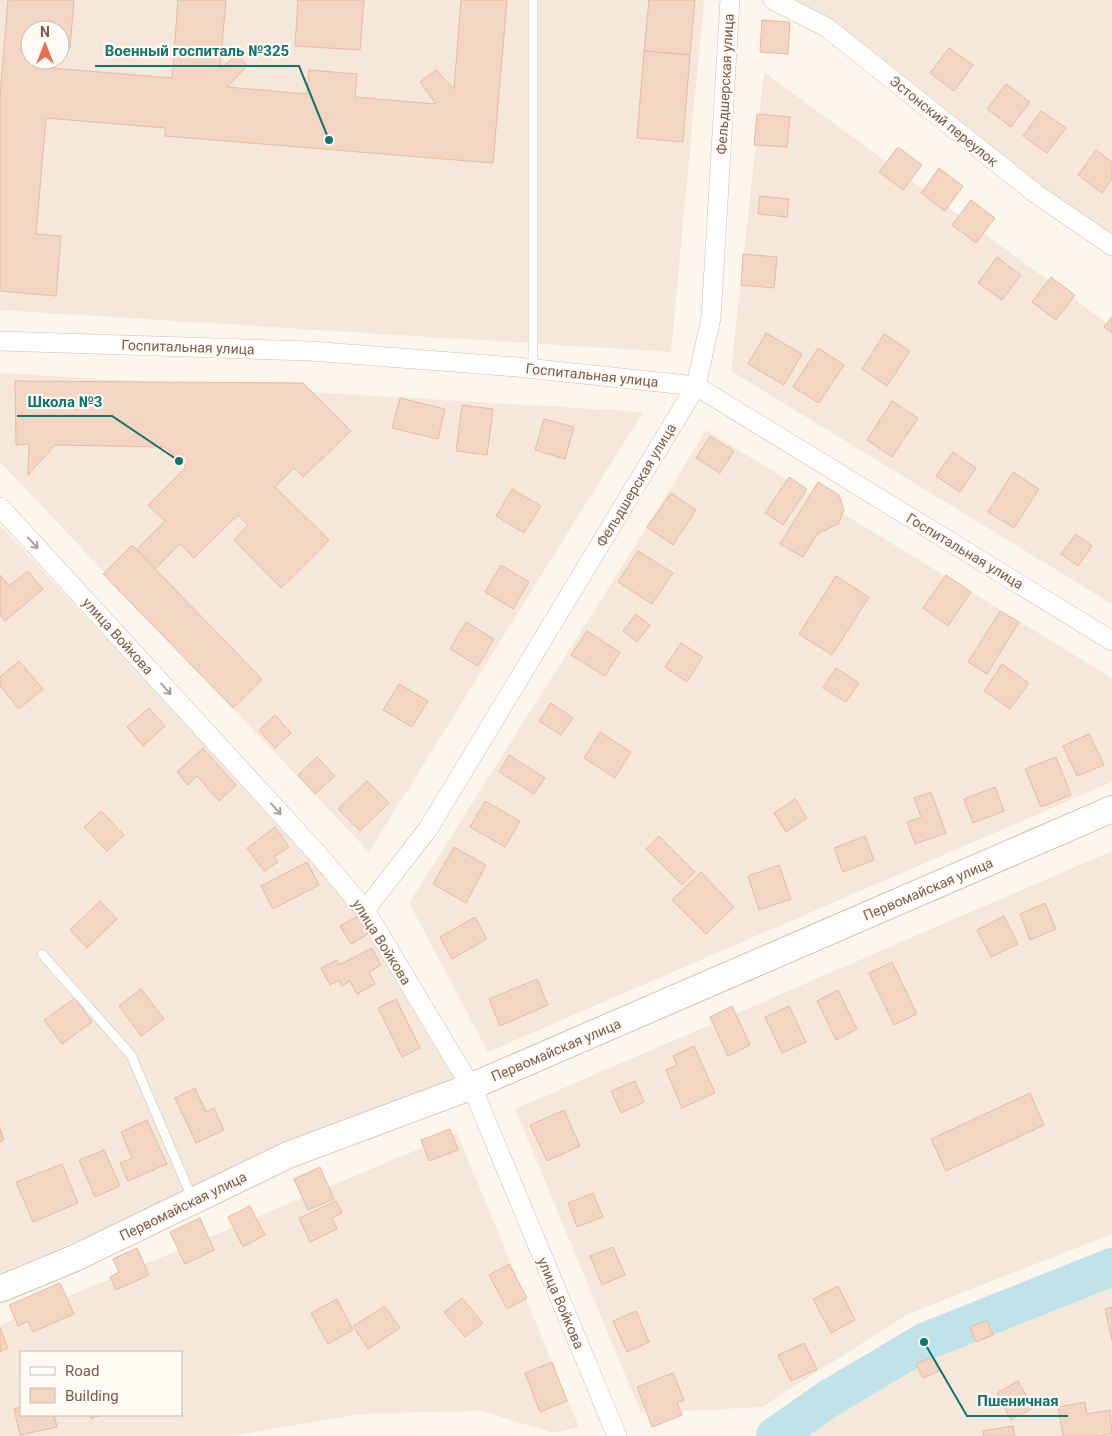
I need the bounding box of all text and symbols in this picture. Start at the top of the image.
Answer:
street label: Фельдшерская улица [713,13,737,155]
north arrow [20,20,70,70]
text: N [40,24,50,40]
callout: Военный госпиталь №325 [95,36,299,66]
text: Военный госпиталь №325 [105,42,289,60]
street label: Эстонский переулок [887,72,1002,170]
street label: Госпитальная улица [121,337,255,357]
street label: Госпитальная улица [525,360,659,390]
callout: Школа №3 [17,386,112,416]
text: Школа №3 [28,393,102,411]
street label: Фельдшерская улица [593,420,679,550]
street label: Госпитальная улица [904,510,1026,592]
one-way arrow [27,537,39,550]
street label: улица Войкова [79,594,157,678]
one-way arrow [160,682,172,695]
one-way arrow [270,802,282,815]
street label: Первомайская улица [861,854,995,924]
street label: улица Войкова [349,896,415,988]
street label: Первомайская улица [489,1015,623,1085]
street label: Первомайская улица [117,1168,249,1244]
street label: улица Войкова [535,1255,587,1351]
legend [20,1351,182,1416]
text: Road [65,1362,99,1380]
callout: Пшеничная [967,1386,1068,1416]
text: Building [65,1387,119,1405]
text: Пшеничная [977,1392,1059,1410]

